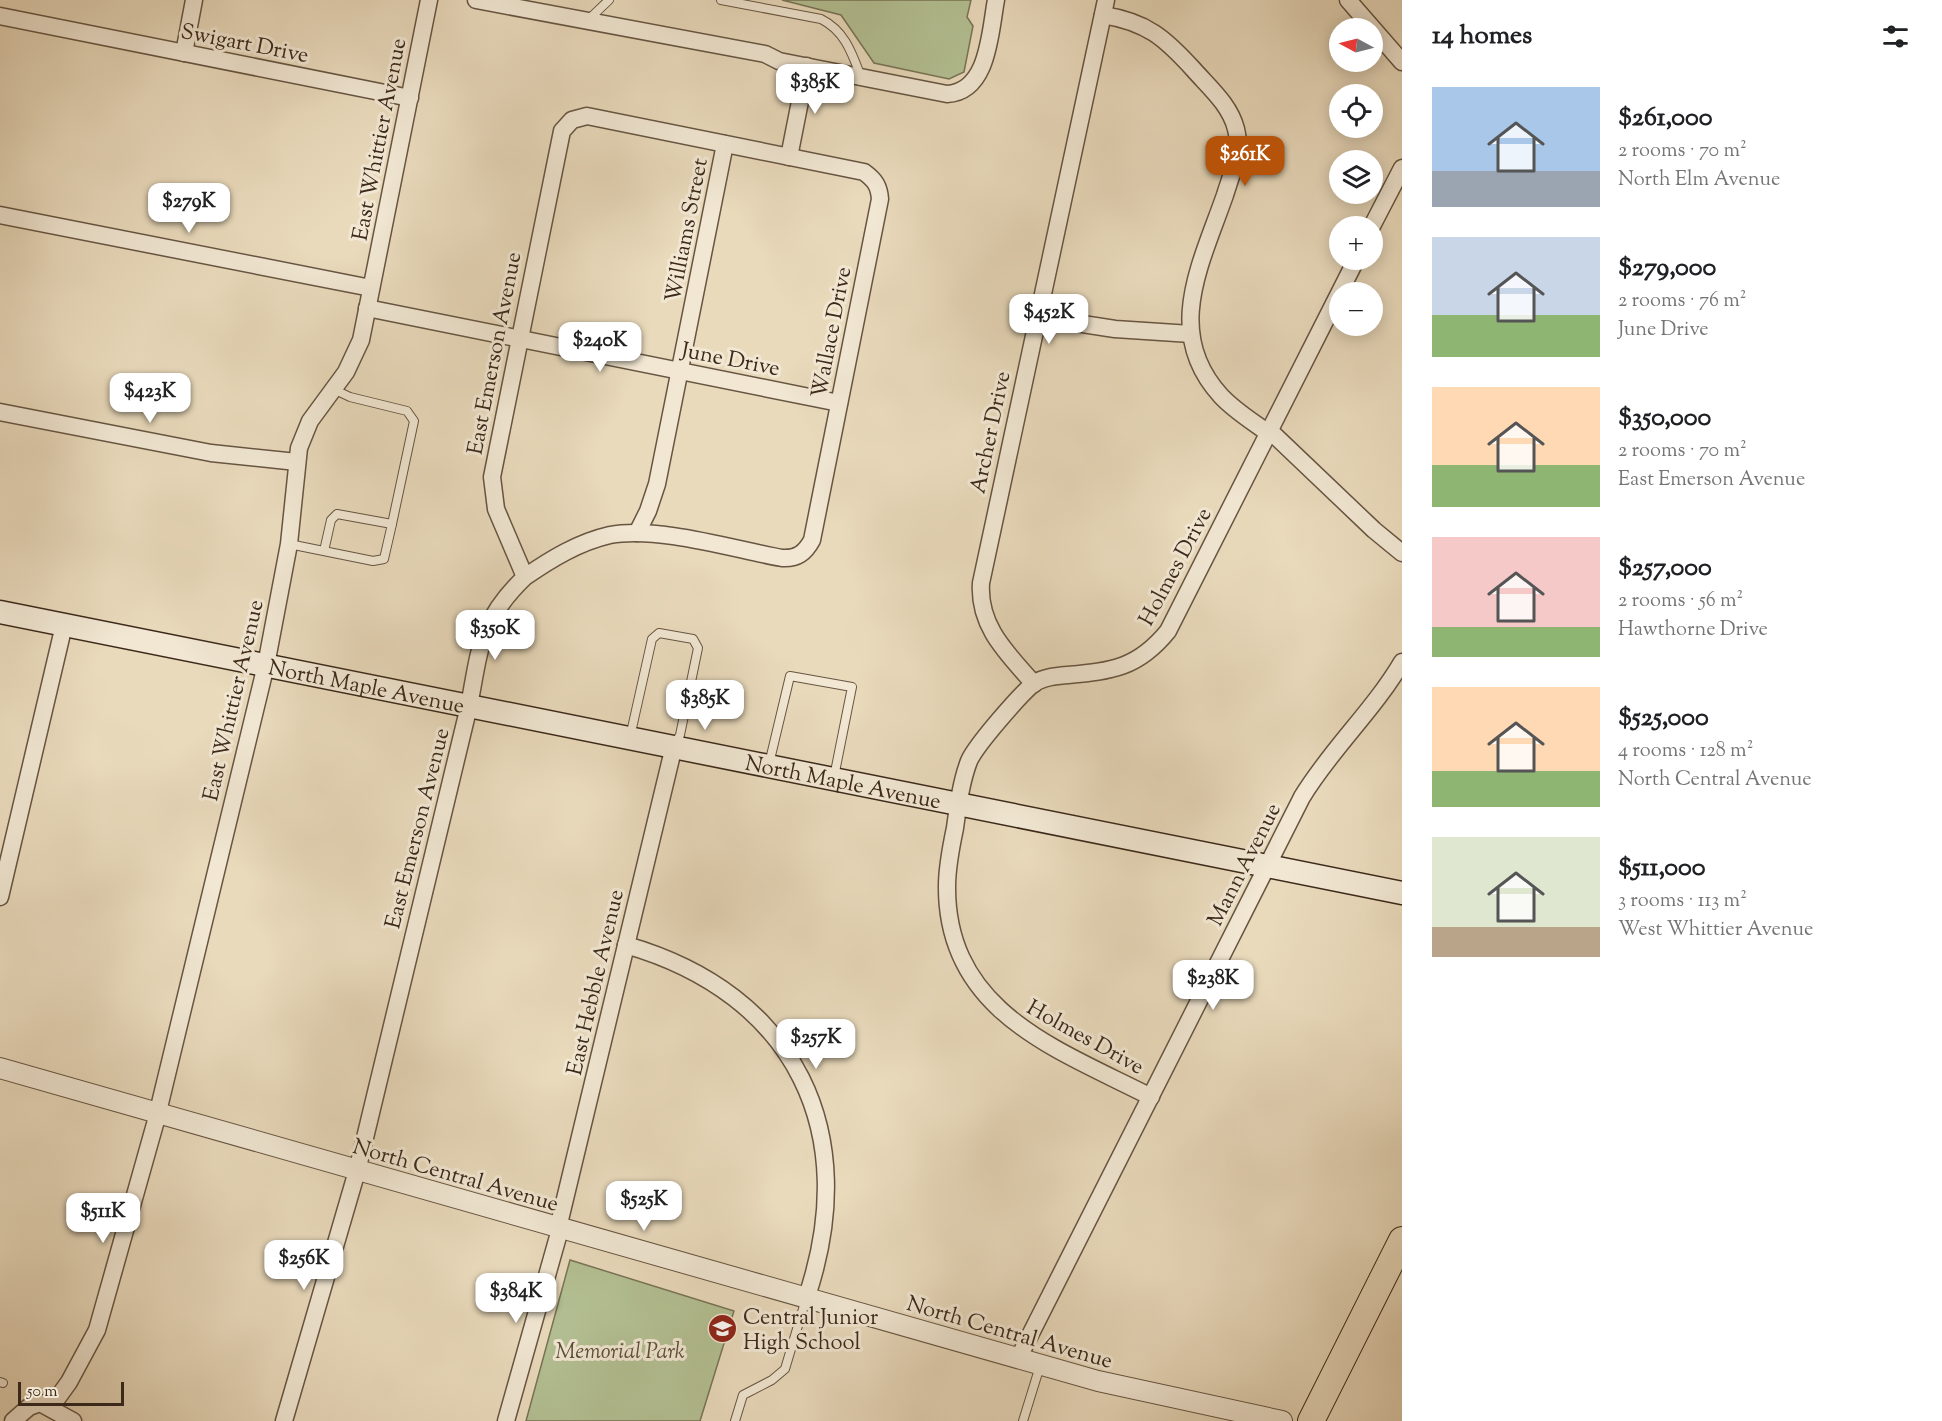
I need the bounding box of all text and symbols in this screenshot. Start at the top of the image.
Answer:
street label: Swigart Drive [178,17,311,73]
north arrow [1329,18,1383,72]
map controls [1329,18,1383,336]
text: 14 homes [1432,18,1532,55]
icon: filters [1879,20,1912,53]
street label: East Whittier Avenue [346,36,416,244]
pin: $385K [773,64,857,115]
text: $385K [790,69,840,98]
button: locate [1329,84,1383,138]
text: $261,000 [1618,100,1713,137]
icon: home [1480,111,1552,183]
pin: $261K [1203,136,1287,187]
text: 2 rooms · 70 m² [1618,137,1747,166]
text: $261K [1219,141,1271,170]
button: layers [1329,150,1383,204]
street label: Williams Street [658,155,718,305]
text: North Elm Avenue [1618,166,1780,195]
pin: $279K [147,183,231,234]
text: $279K [162,188,216,217]
button: + [1329,216,1383,270]
street label: East Emerson Avenue [461,249,531,458]
text: $279,000 [1618,250,1716,287]
icon: home [1480,261,1552,333]
street label: Wallace Drive [805,264,861,401]
button: − [1329,282,1383,336]
text: 2 rooms · 76 m² [1618,287,1746,316]
pin: $452K [1007,294,1091,345]
text: $452K [1023,299,1075,328]
text: June Drive [1618,316,1709,345]
pin: $240K [558,322,642,373]
text: $240K [573,327,627,356]
street label: June Drive [677,336,782,386]
street label: Archer Drive [963,368,1021,497]
pin: $423K [108,373,192,424]
text: $423K [124,378,176,407]
text: $350,000 [1618,400,1711,437]
icon: home [1480,411,1552,483]
text: 2 rooms · 70 m² [1618,437,1747,466]
text: East Emerson Avenue [1618,466,1805,495]
street label: Holmes Drive [1132,503,1221,632]
text: $257,000 [1618,550,1712,587]
icon: home [1480,561,1552,633]
text: 2 rooms · 56 m² [1618,587,1743,616]
street label: East Whittier Avenue [196,597,274,804]
pin: $350K [453,610,537,661]
text: $350K [470,615,520,644]
text: Hawthorne Drive [1618,616,1768,645]
street label: North Maple Avenue [265,653,467,724]
pin: $385K [663,680,747,731]
text: $385K [680,685,730,714]
text: $525,000 [1618,700,1709,737]
icon: home [1480,711,1552,783]
street label: East Emerson Avenue [378,725,459,932]
text: 4 rooms · 128 m² [1618,737,1753,766]
street label: North Maple Avenue [742,749,944,819]
text: North Central Avenue [1618,766,1812,795]
street label: Mann Avenue [1201,798,1290,933]
text: $511,000 [1618,850,1705,887]
icon: home [1480,861,1552,933]
street label: East Hebble Avenue [560,887,634,1079]
text: 3 rooms · 113 m² [1618,887,1747,916]
text: West Whittier Avenue [1618,916,1813,945]
pin: $238K [1171,960,1255,1011]
text: $238K [1187,965,1239,994]
street label: Holmes Drive [1020,993,1149,1084]
pin: $257K [774,1019,858,1070]
text: $257K [790,1024,842,1053]
street label: North Central Avenue [348,1132,562,1222]
pin: $525K [602,1181,686,1232]
text: $525K [620,1186,668,1215]
pin: $511K [61,1193,145,1244]
text: $511K [80,1198,126,1227]
pin: $256K [262,1240,346,1291]
text: $256K [278,1245,330,1274]
pin: $384K [474,1273,558,1324]
text: $384K [489,1278,543,1307]
street label: North Central Avenue [902,1289,1116,1379]
place label: Central Junior High School [743,1303,878,1360]
school or university icon: Central Junior High School [706,1313,738,1345]
park label: Memorial Park [555,1337,685,1369]
scale bar [18,1379,124,1406]
text: 50 m [27,1381,58,1404]

